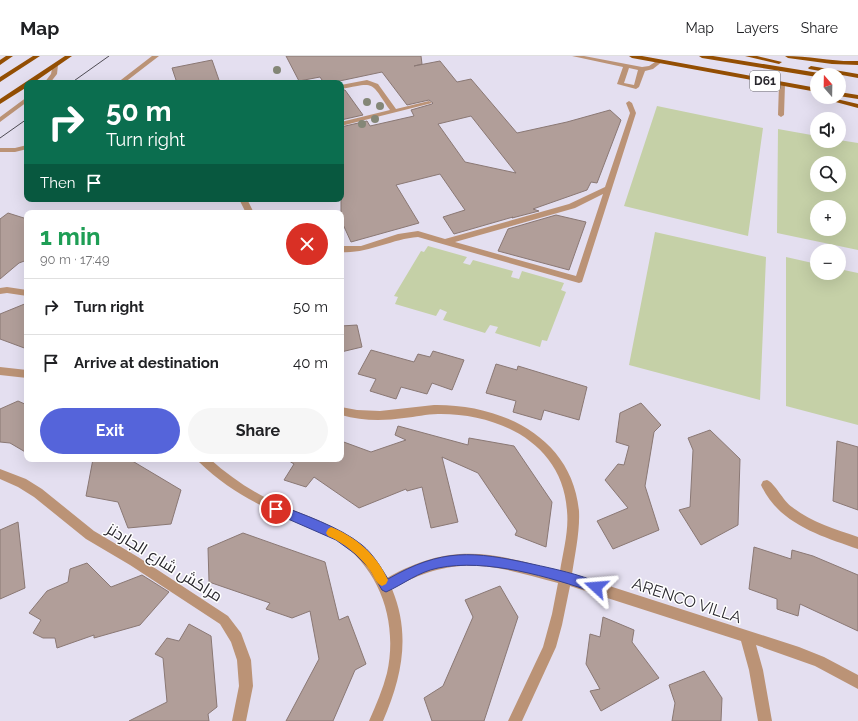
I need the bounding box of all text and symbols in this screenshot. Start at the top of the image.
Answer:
text: Map [20,17,59,39]
text: Map [686,20,714,36]
text: Layers [736,20,779,36]
text: Share [801,20,838,36]
north arrow [810,68,846,104]
map controls [810,68,846,280]
road number: D61 [750,71,780,91]
text: 50 m [106,95,172,128]
icon: right [40,96,92,148]
button: sound [810,112,846,148]
text: Turn right [106,129,185,150]
button: search [810,156,846,192]
icon: arrive [83,172,105,194]
text: Then [40,174,75,192]
button: + [810,200,846,236]
text: 1 min [40,222,101,251]
button: close [286,223,328,265]
button: − [810,244,846,280]
text: 90 m · 17:49 [40,252,110,267]
icon: right [40,296,62,318]
text: Turn right [74,298,144,316]
text: 50 m [293,298,328,316]
icon: arrive [40,352,62,374]
text: Arrive at destination [74,354,219,372]
text: 40 m [293,354,328,372]
button: Exit [40,408,180,454]
button: Share [188,408,328,454]
pin [259,492,293,526]
icon: arrive [265,498,287,520]
street label: مراكش شارع الجاردنز [102,519,226,607]
position arrow [575,566,617,608]
street label: ARENCO VILLA [630,574,744,627]

